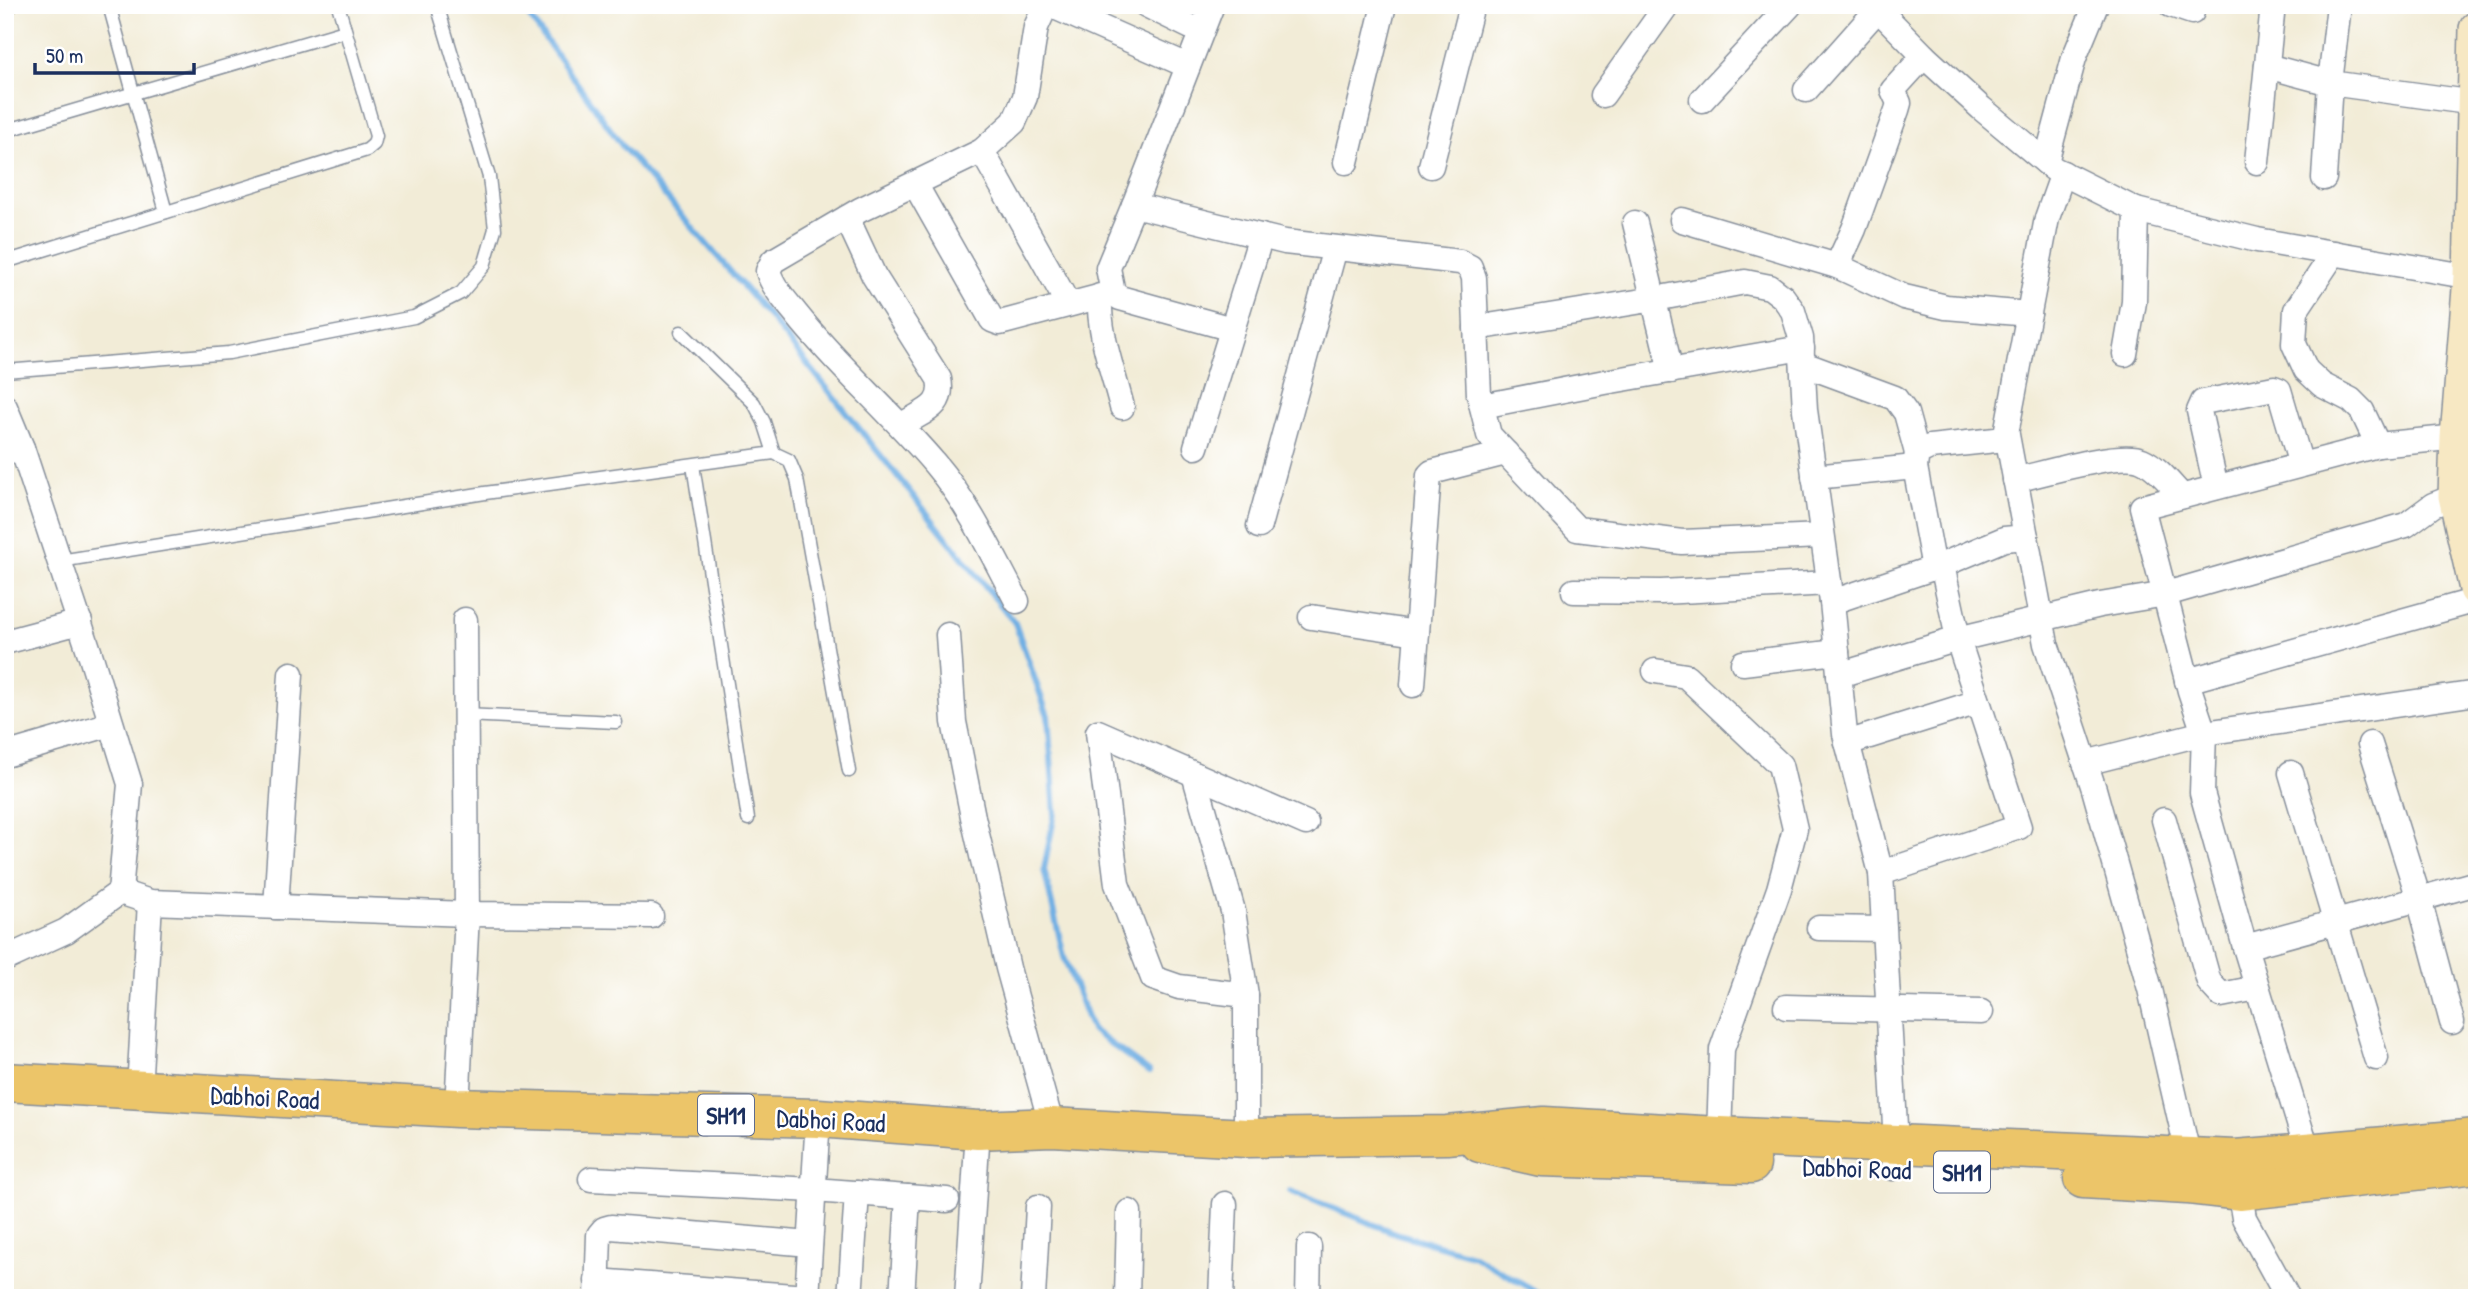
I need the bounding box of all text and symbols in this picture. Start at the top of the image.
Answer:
scale bar [35,32,194,76]
text: 50 m [46,41,83,70]
street label: Dabhoi Road [210,1077,320,1117]
road number: SH11 [698,1094,754,1135]
street label: Dabhoi Road [776,1100,886,1140]
street label: Dabhoi Road [1802,1149,1912,1187]
road number: SH11 [1934,1152,1990,1192]

